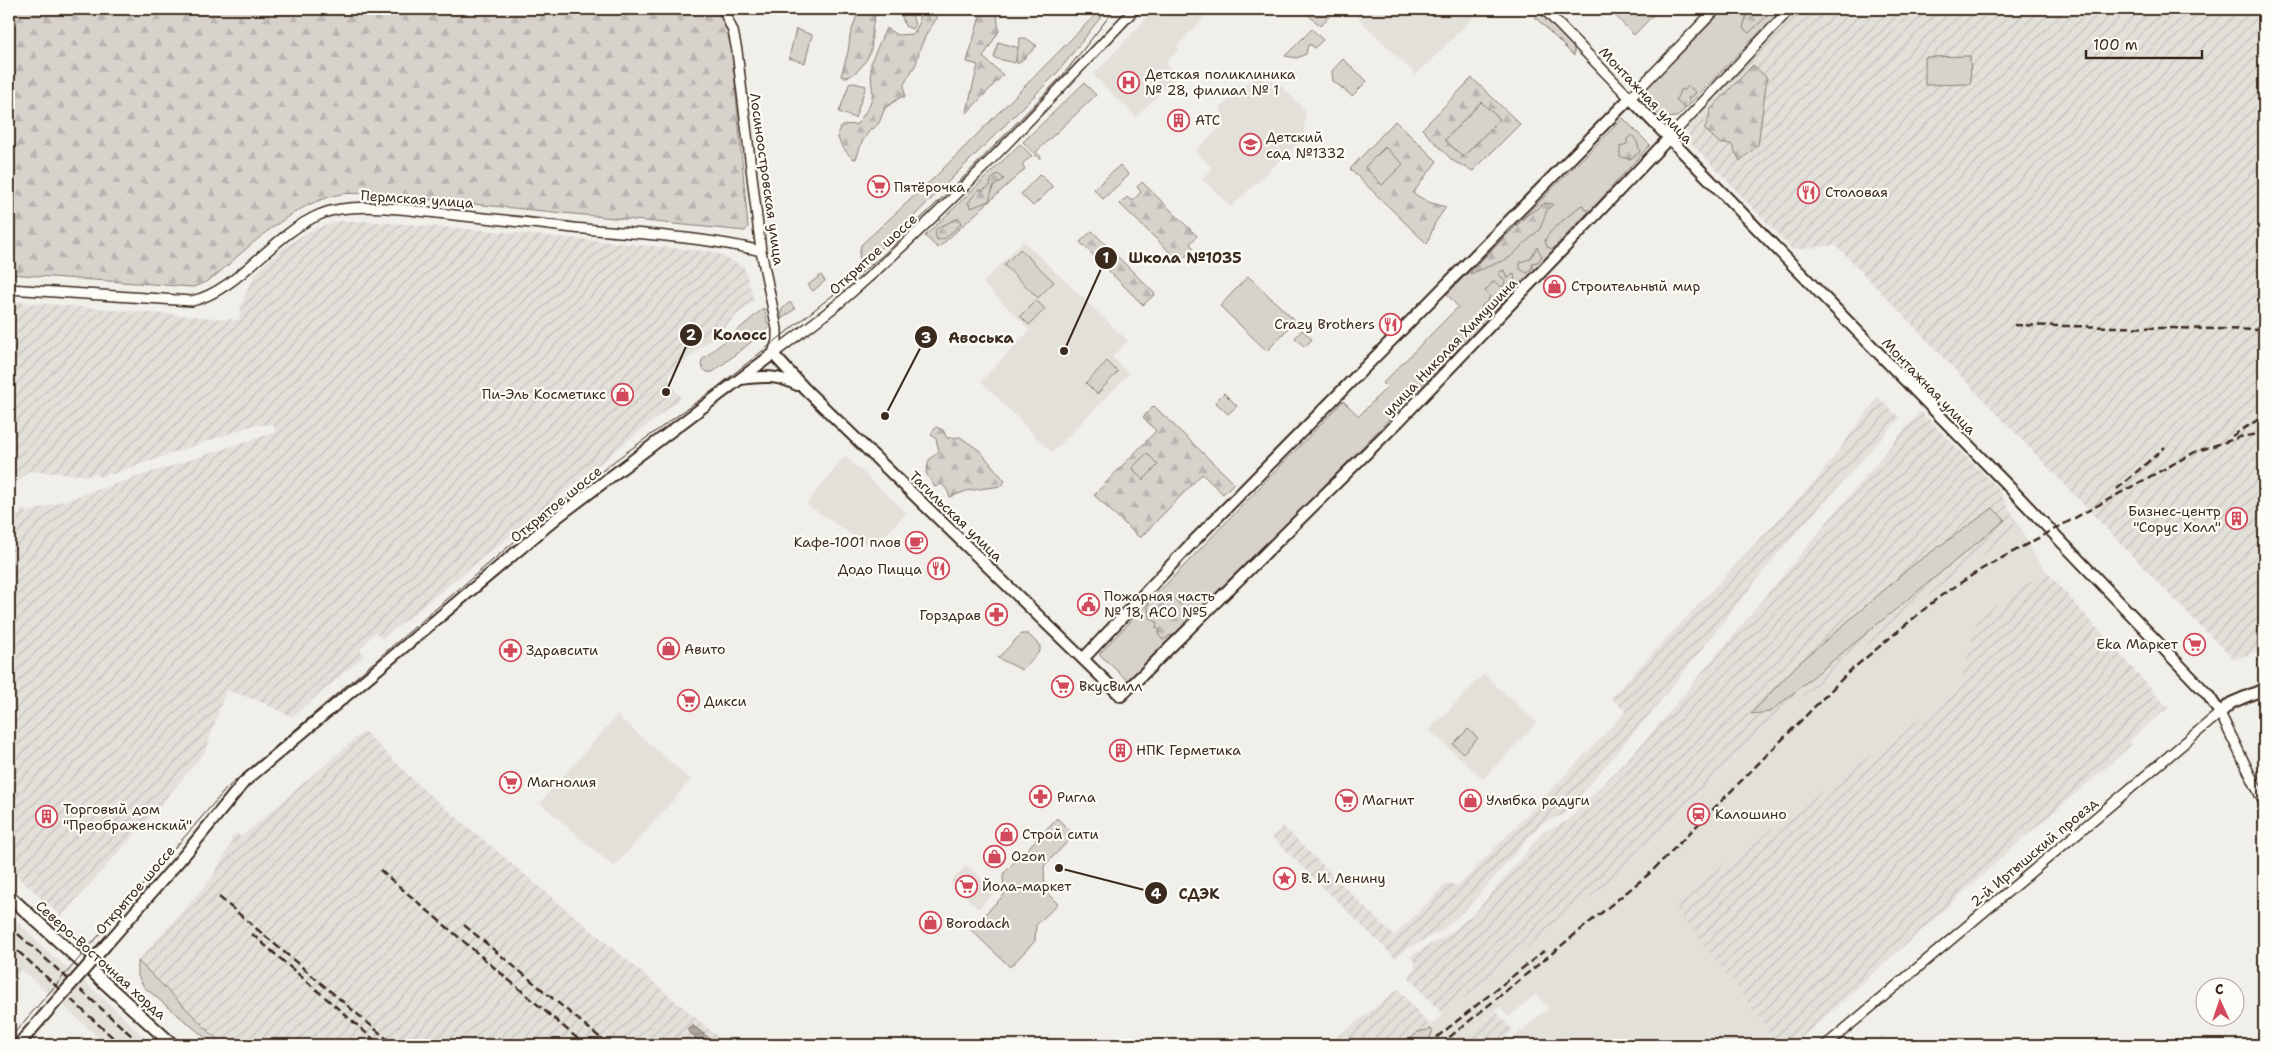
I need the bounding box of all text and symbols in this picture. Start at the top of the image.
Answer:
scale bar [2086,28,2202,60]
text: 100 m [2093,35,2138,55]
street label: Монтажная улица [1595,43,1697,147]
place label: Детская поликлиника № 28, филиал № 1 [1145,65,1296,99]
hospital icon: Детская поликлиника № 28, филиал № 1 [1117,70,1141,94]
street label: Лосиноостровская улица [746,92,788,267]
building icon: АТС [1167,108,1191,132]
place label: АТС [1195,111,1220,129]
place label: Детский сад №1332 [1266,128,1345,162]
school or university icon: Детский сад №1332 [1238,133,1262,157]
supermarket icon: Пятёрочка [866,175,890,199]
place label: Пятёрочка [894,178,965,196]
restaurant icon: Столовая [1797,180,1821,204]
place label: Столовая [1825,183,1888,201]
street label: Пермская улица [360,186,474,212]
street label: Открытое шоссе [825,210,921,298]
callout: Школа №1035 [1094,243,1252,273]
text: 1 [1103,248,1110,268]
text: Школа №1035 [1128,248,1242,268]
street label: улица Николая Химушина [1379,274,1521,420]
shop icon: Строительный мир [1543,274,1567,298]
place label: Строительный мир [1571,277,1700,295]
restaurant icon: Crazy Brothers [1379,312,1403,336]
place label: Crazy Brothers [1274,315,1375,333]
callout: Колосс [678,320,777,350]
callout: Авоська [913,322,1024,352]
text: 2 [686,325,697,345]
text: Колосс [713,325,767,345]
text: 3 [921,328,931,348]
text: Авоська [948,328,1015,348]
street label: Монтажная улица [1878,334,1980,438]
shop icon: Пи-Эль Косметикс [610,382,634,406]
place label: Пи-Эль Косметикс [482,385,606,403]
street label: Открытое шоссе [507,462,605,546]
street label: Тагильская улица [906,467,1007,565]
place label: Бизнес-центр "Сорус Холл" [2128,502,2221,536]
building icon: Бизнес-центр "Сорус Холл" [2225,507,2249,531]
cafe icon: Кафе-1001 плов [905,530,929,554]
place label: Кафе-1001 плов [794,533,901,551]
restaurant icon: Додо Пицца [926,557,950,581]
place label: Додо Пицца [838,560,922,578]
place label: Пожарная часть № 18, АСО №5 [1104,587,1215,621]
public building icon: Пожарная часть № 18, АСО №5 [1076,592,1100,616]
pharmacy icon: Горздрав [985,603,1009,627]
place label: Горздрав [920,606,981,624]
supermarket icon: Eka Маркет [2182,632,2206,656]
place label: Eka Маркет [2096,635,2179,653]
shop icon: Авито [656,637,680,661]
pharmacy icon: Здравсити [498,638,522,662]
place label: Авито [684,640,725,658]
place label: Здравсити [526,641,598,659]
supermarket icon: ВкусВилл [1051,674,1075,698]
place label: ВкусВилл [1079,677,1142,695]
supermarket icon: Дикси [676,689,700,713]
place label: Дикси [704,692,747,710]
building icon: НПК Герметика [1108,738,1132,762]
place label: НПК Герметика [1136,741,1241,759]
supermarket icon: Магнолия [499,770,523,794]
place label: Магнолия [527,773,596,791]
pharmacy icon: Ригла [1029,785,1053,809]
place label: Ригла [1057,788,1096,806]
supermarket icon: Магнит [1334,788,1358,812]
shop icon: Улыбка радуги [1458,788,1482,812]
place label: Магнит [1362,791,1415,809]
place label: Улыбка радуги [1486,791,1590,809]
street label: 2-й Иртышский проезд [1967,793,2101,910]
place label: Торговый дом "Преображенский" [63,800,192,834]
station icon: Калошино [1687,802,1711,826]
building icon: Торговый дом "Преображенский" [35,805,59,829]
place label: Калошино [1715,805,1787,823]
shop icon: Строй сити [994,822,1018,846]
place label: Строй сити [1022,825,1099,843]
street label: Открытое шоссе [91,842,179,938]
shop icon: Ozon [983,844,1007,868]
place label: Ozon [1011,847,1046,865]
place icon: В. И. Ленину [1273,866,1297,890]
place label: В. И. Ленину [1301,869,1386,887]
supermarket icon: Йола-маркет [954,874,978,898]
place label: Йола-маркет [982,877,1072,895]
callout: СДЭК [1143,878,1229,908]
text: 4 [1151,884,1162,904]
text: СДЭК [1179,884,1220,904]
street label: Северо-Восточная хорда [32,897,170,1024]
shop icon: Borodach [918,911,942,935]
place label: Borodach [946,914,1010,932]
north arrow [2196,976,2246,1026]
text: С [2215,980,2224,998]

